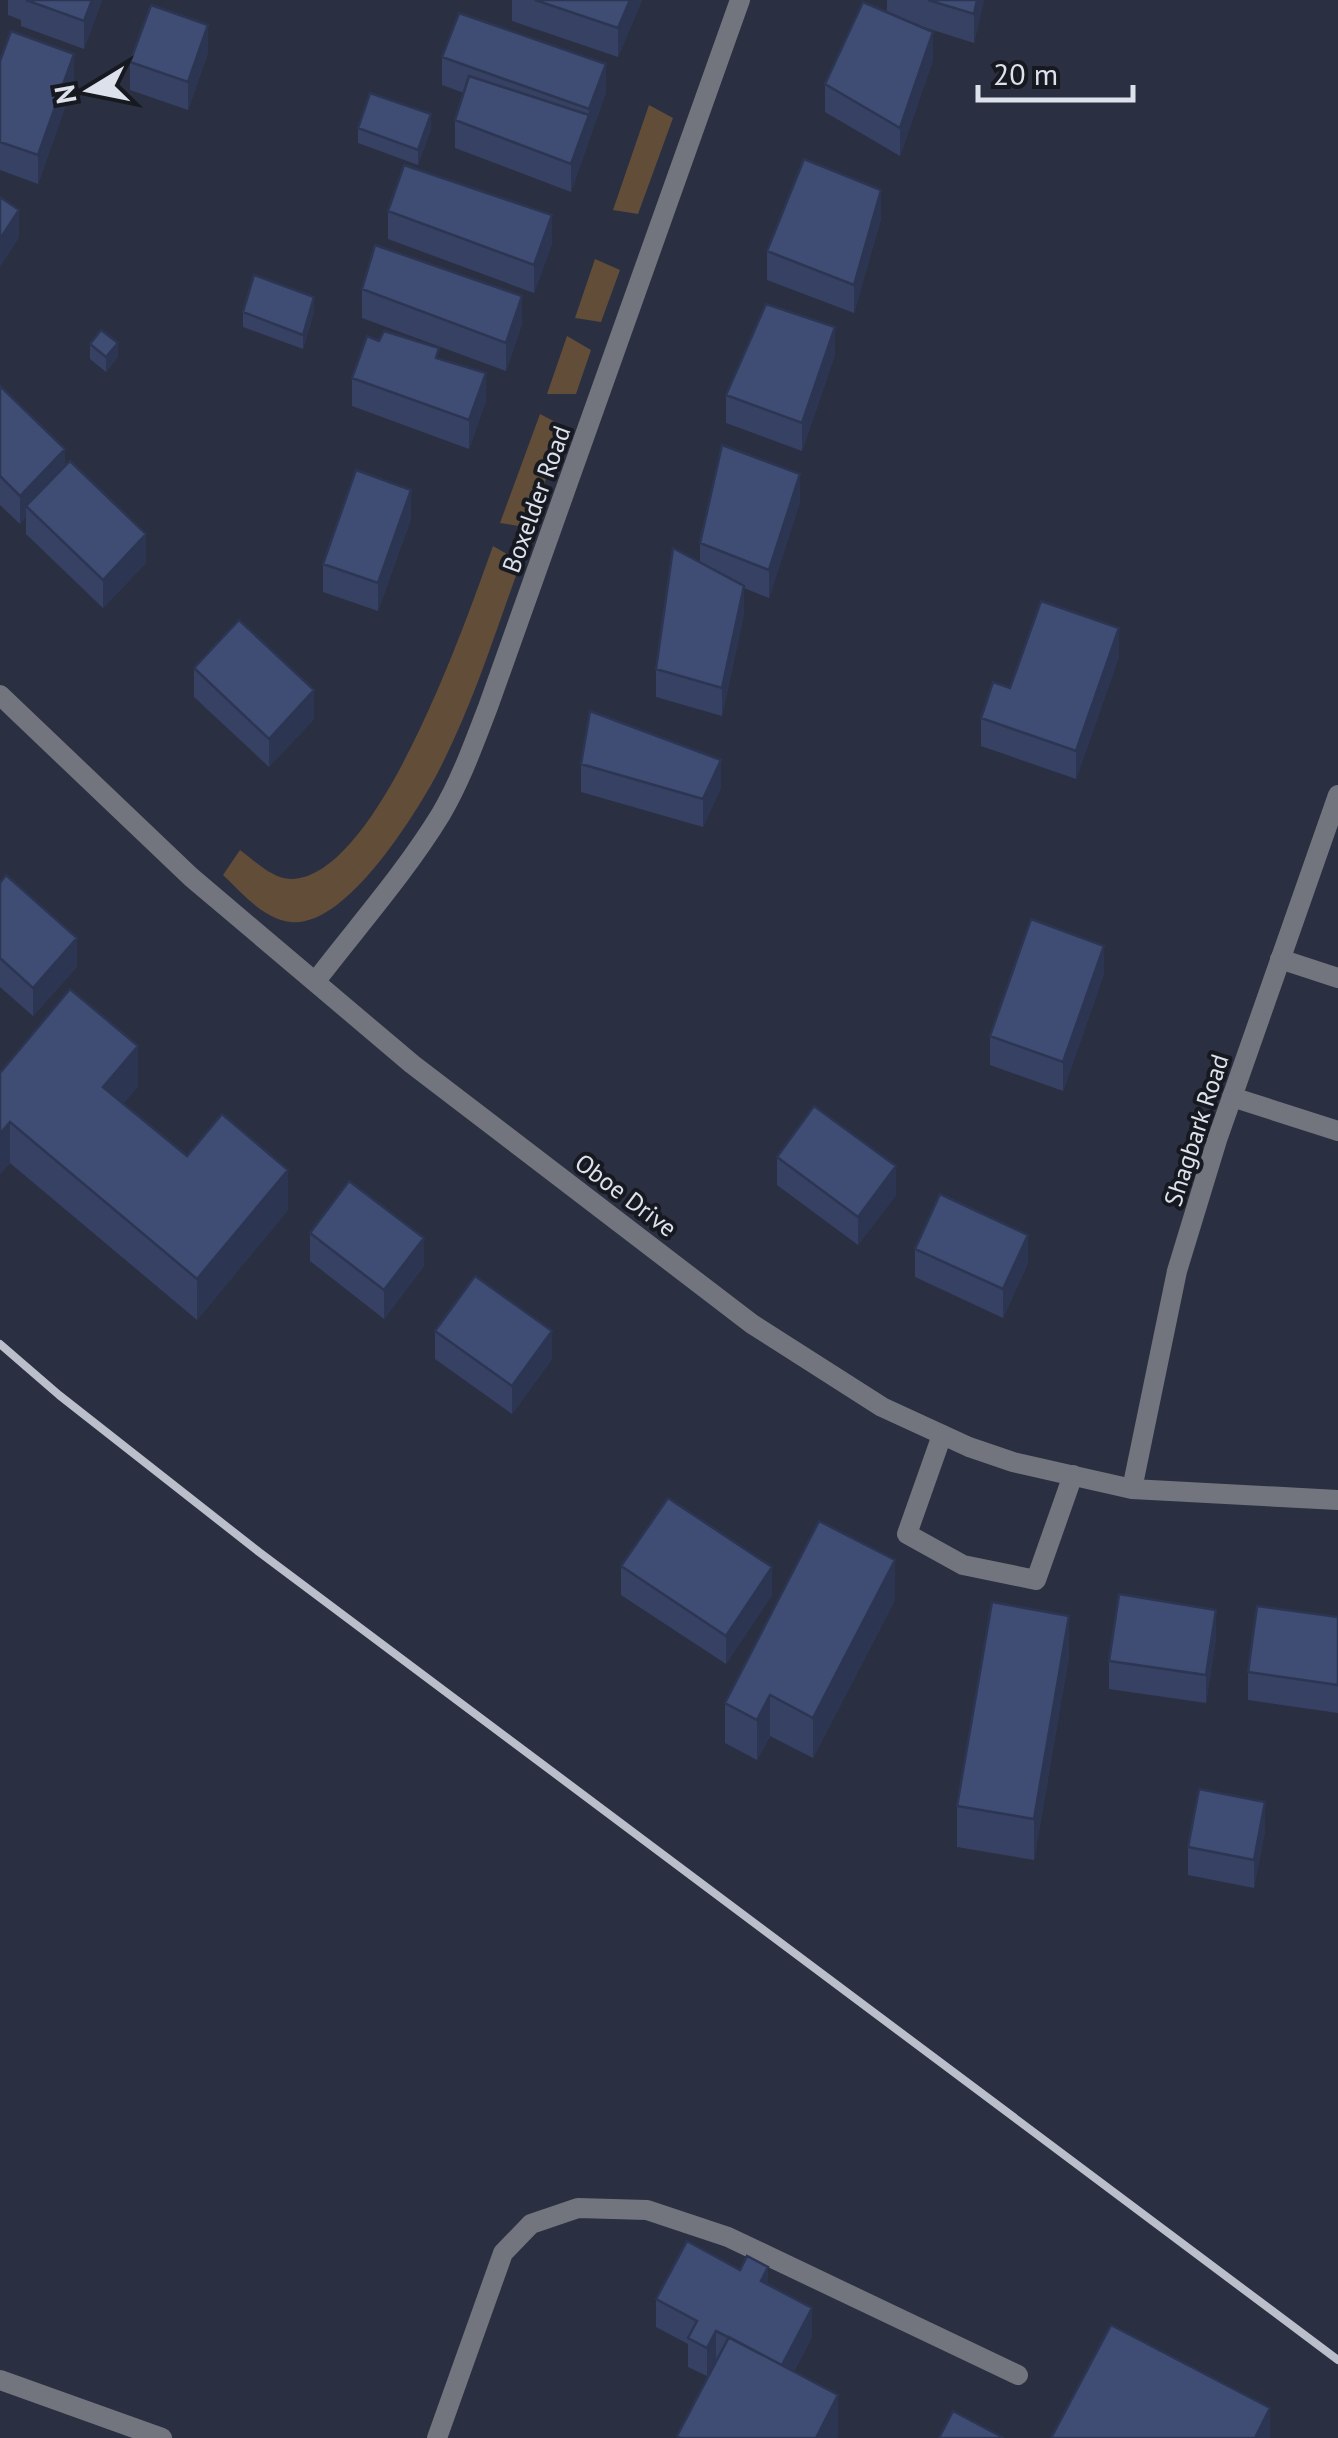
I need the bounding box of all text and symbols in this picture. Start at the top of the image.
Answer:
north arrow [40,40,140,140]
scale bar [978,40,1133,102]
text: 20 m [993,54,1058,93]
text: N [45,82,85,107]
street label: Boxelder Road [495,421,577,577]
street label: Shagbark Road [1156,1050,1236,1210]
street label: Oboe Drive [569,1146,683,1244]

